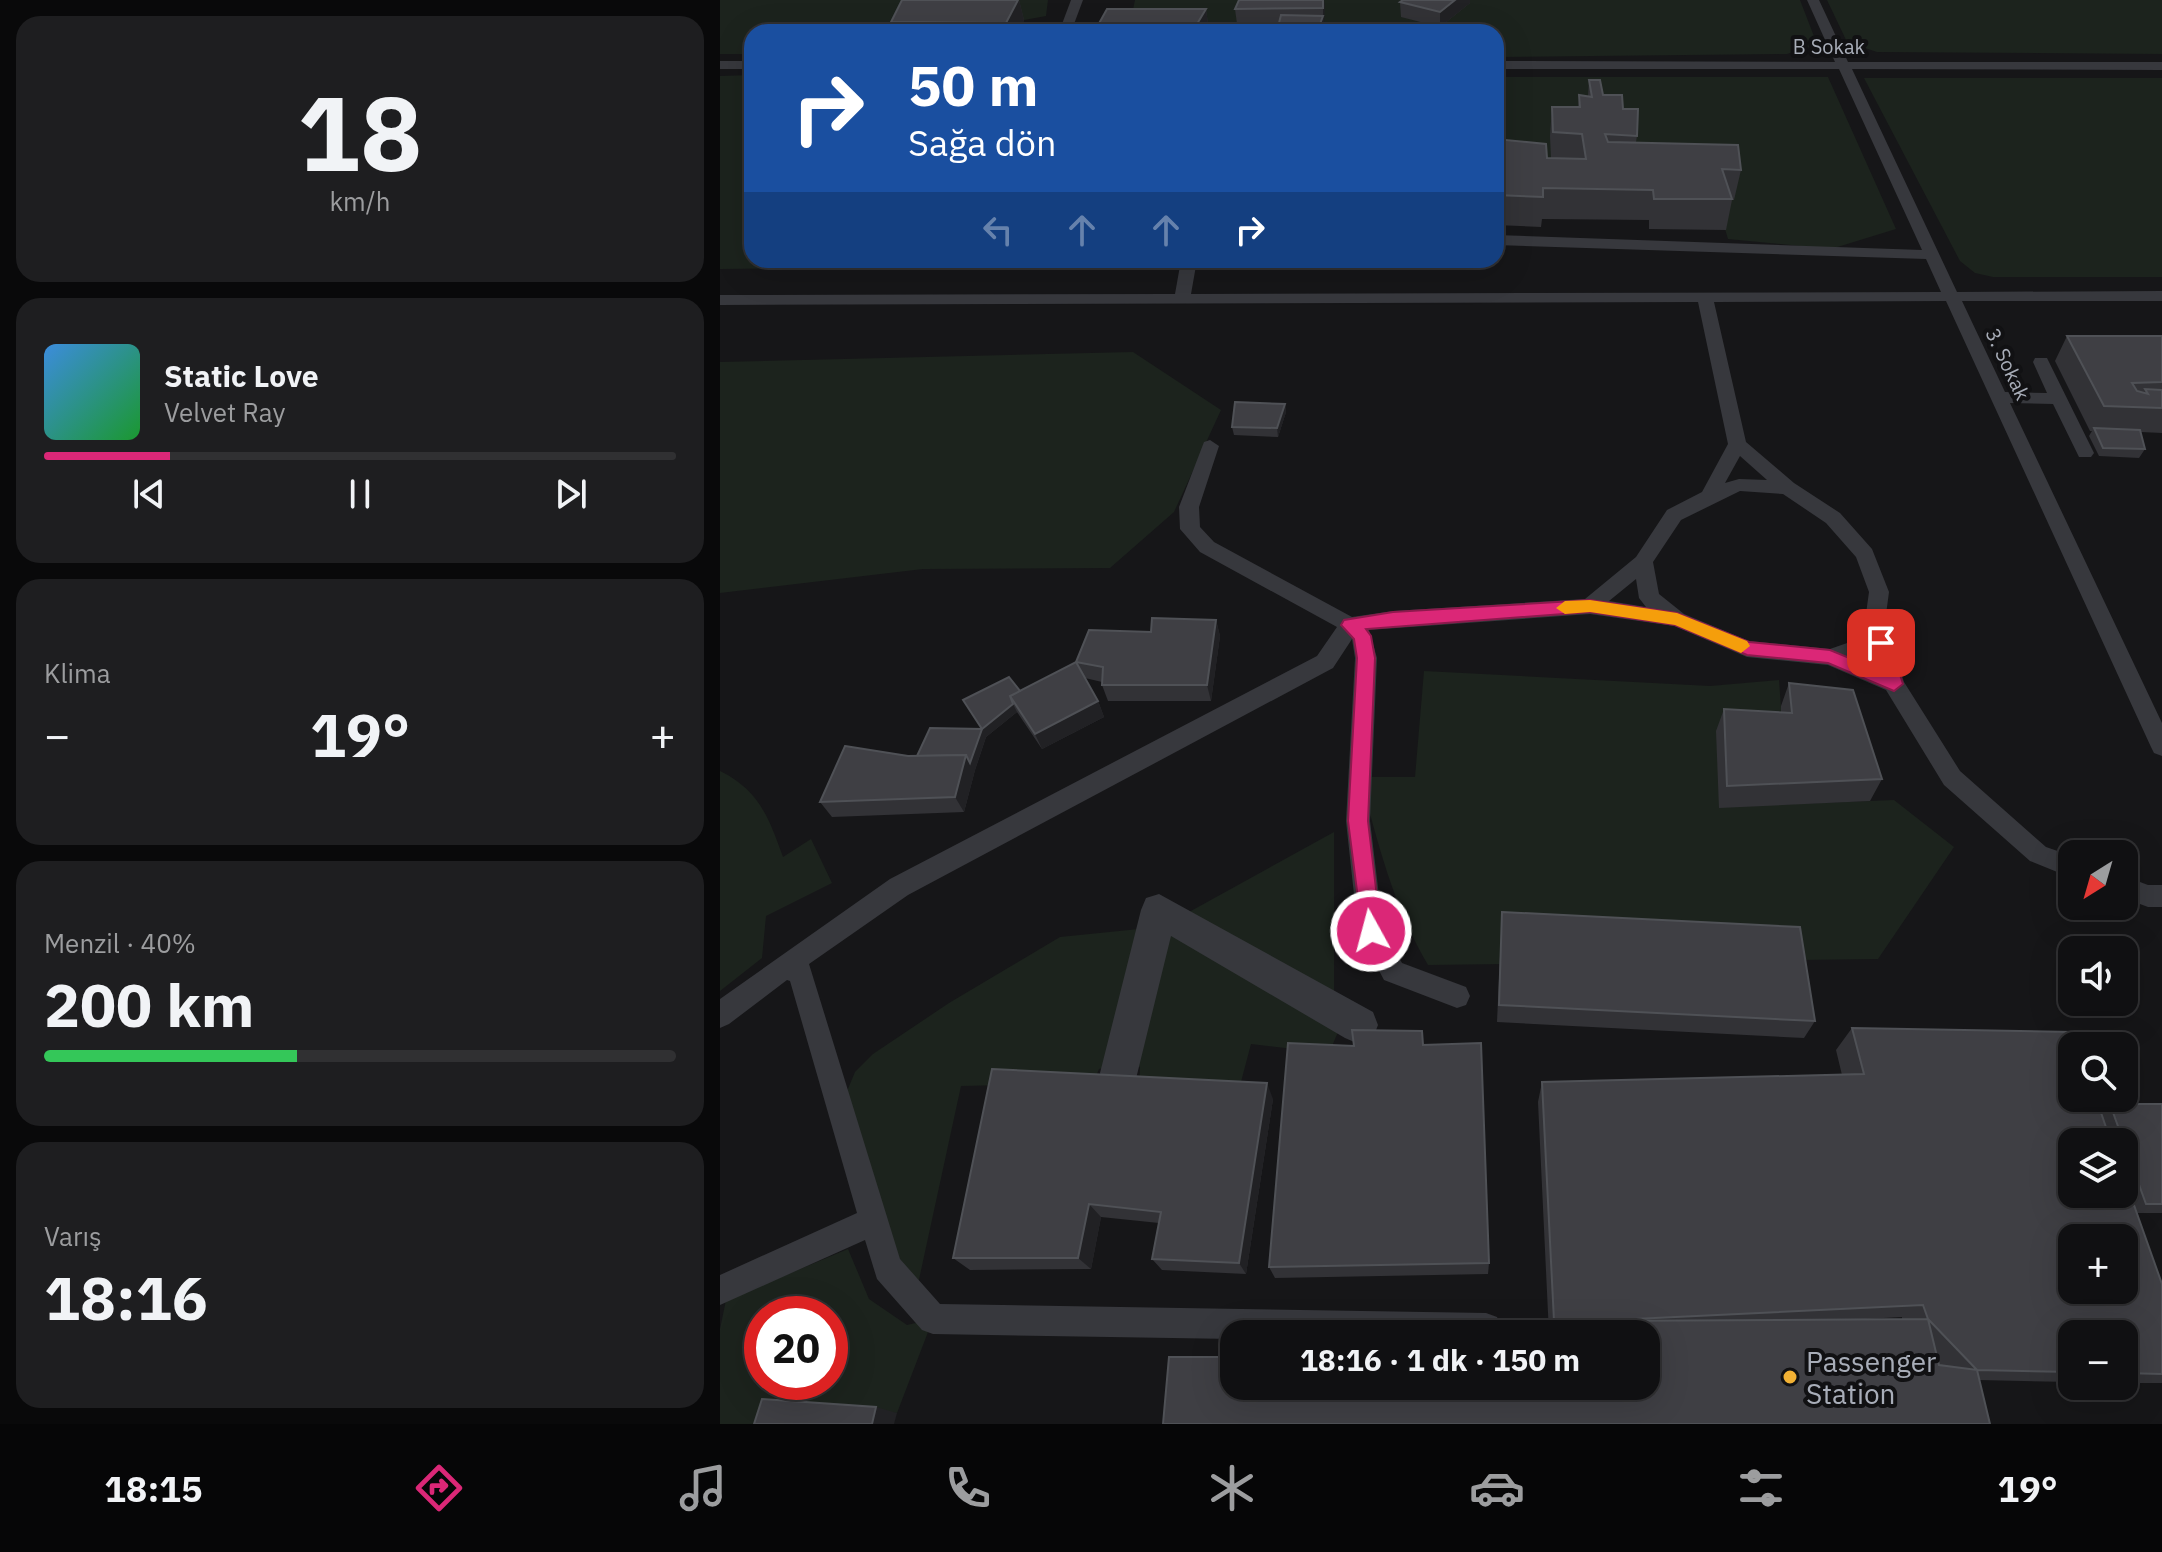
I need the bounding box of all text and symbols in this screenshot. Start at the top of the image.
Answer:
street label: B Sokak [1793,33,1866,60]
text: 50 m [908,49,1038,121]
icon: right [776,56,880,160]
text: 18 [298,64,422,200]
text: Sağa dön [908,119,1056,166]
text: km/h [329,184,391,218]
icon: left [976,208,1020,252]
icon: ahead [1060,208,1104,252]
icon: ahead [1144,208,1188,252]
icon: right [1228,208,1272,252]
street label: 3. Sokak [1980,324,2037,405]
text: Static Love [164,356,319,395]
text: Velvet Ray [164,395,285,429]
icon: previous [127,472,171,516]
icon: pause [338,472,382,516]
icon: next [549,472,593,516]
pin [1847,609,1915,677]
icon: arrive [1859,621,1903,665]
text: Klima [44,656,111,690]
text: 19° [310,695,410,774]
text: − [44,706,70,763]
text: + [650,706,676,763]
north arrow [2058,840,2138,920]
map controls [2058,840,2138,1400]
position arrow [1329,889,1413,973]
text: Menzil · 40% [44,926,196,960]
button: sound [2058,936,2138,1016]
text: 200 km [44,965,254,1044]
button: search [2058,1032,2138,1112]
button: layers [2058,1128,2138,1208]
text: Varış [44,1219,102,1253]
button: + [2058,1224,2138,1304]
text: 18:16 [44,1258,208,1337]
speed limit sign: 20 [744,1296,848,1400]
button: − [2058,1320,2138,1400]
text: 18:16 · 1 dk · 150 m [1300,1340,1580,1379]
place label: Passenger Station [1806,1343,1936,1412]
marker: Passenger Station [1781,1368,1799,1386]
icon: directions [411,1460,467,1516]
icon: music [675,1460,731,1516]
icon: phone [940,1460,996,1516]
icon: climate [1204,1460,1260,1516]
icon: car [1469,1460,1525,1516]
icon: filters [1733,1460,1789,1516]
text: 18:15 [104,1465,203,1512]
text: 19° [1998,1465,2058,1512]

